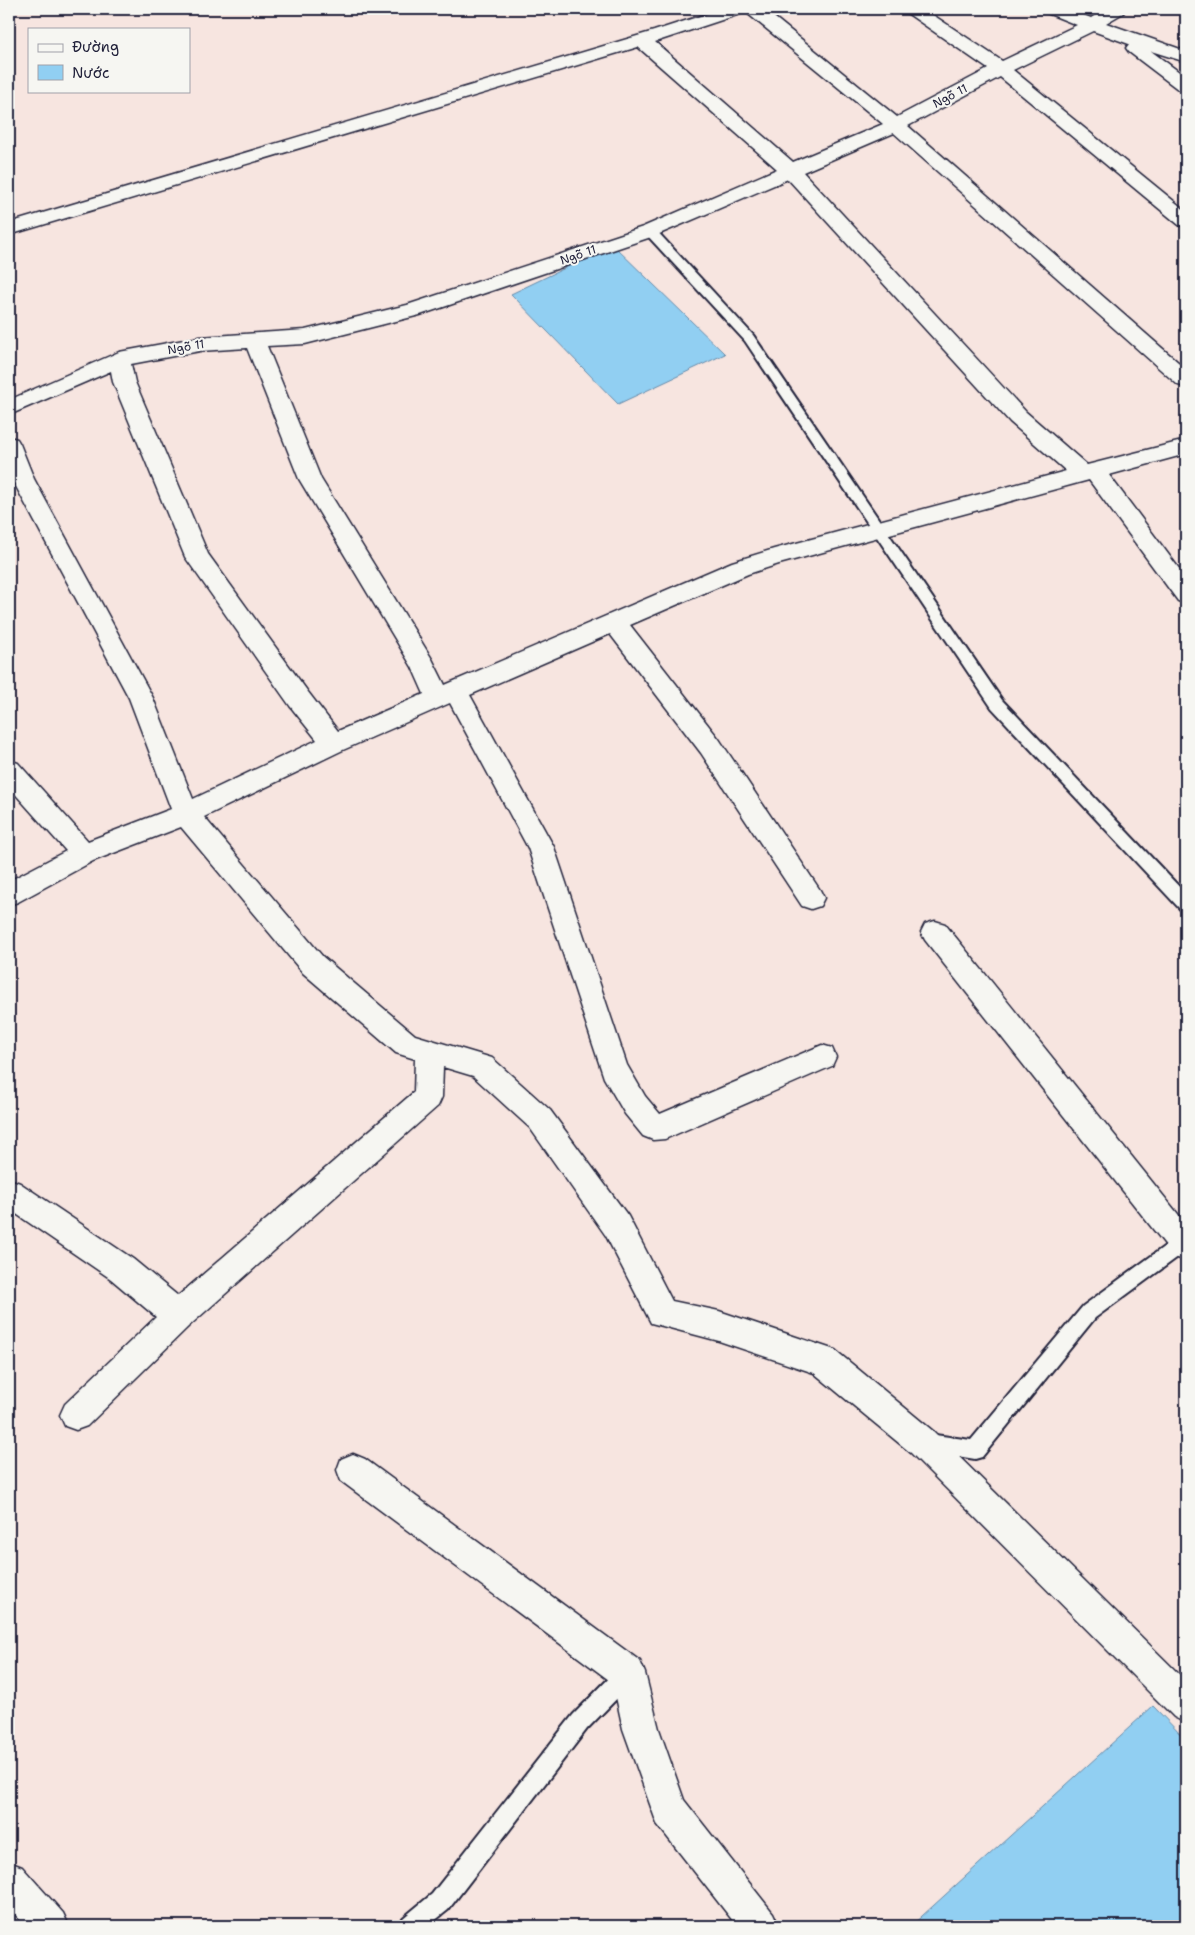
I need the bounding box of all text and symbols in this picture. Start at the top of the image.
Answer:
legend [28,28,190,92]
text: Đường [72,37,119,57]
text: Nước [72,63,109,83]
street label: Ngõ 11 [930,80,970,112]
street label: Ngõ 11 [558,241,598,269]
street label: Ngõ 11 [166,336,206,358]

